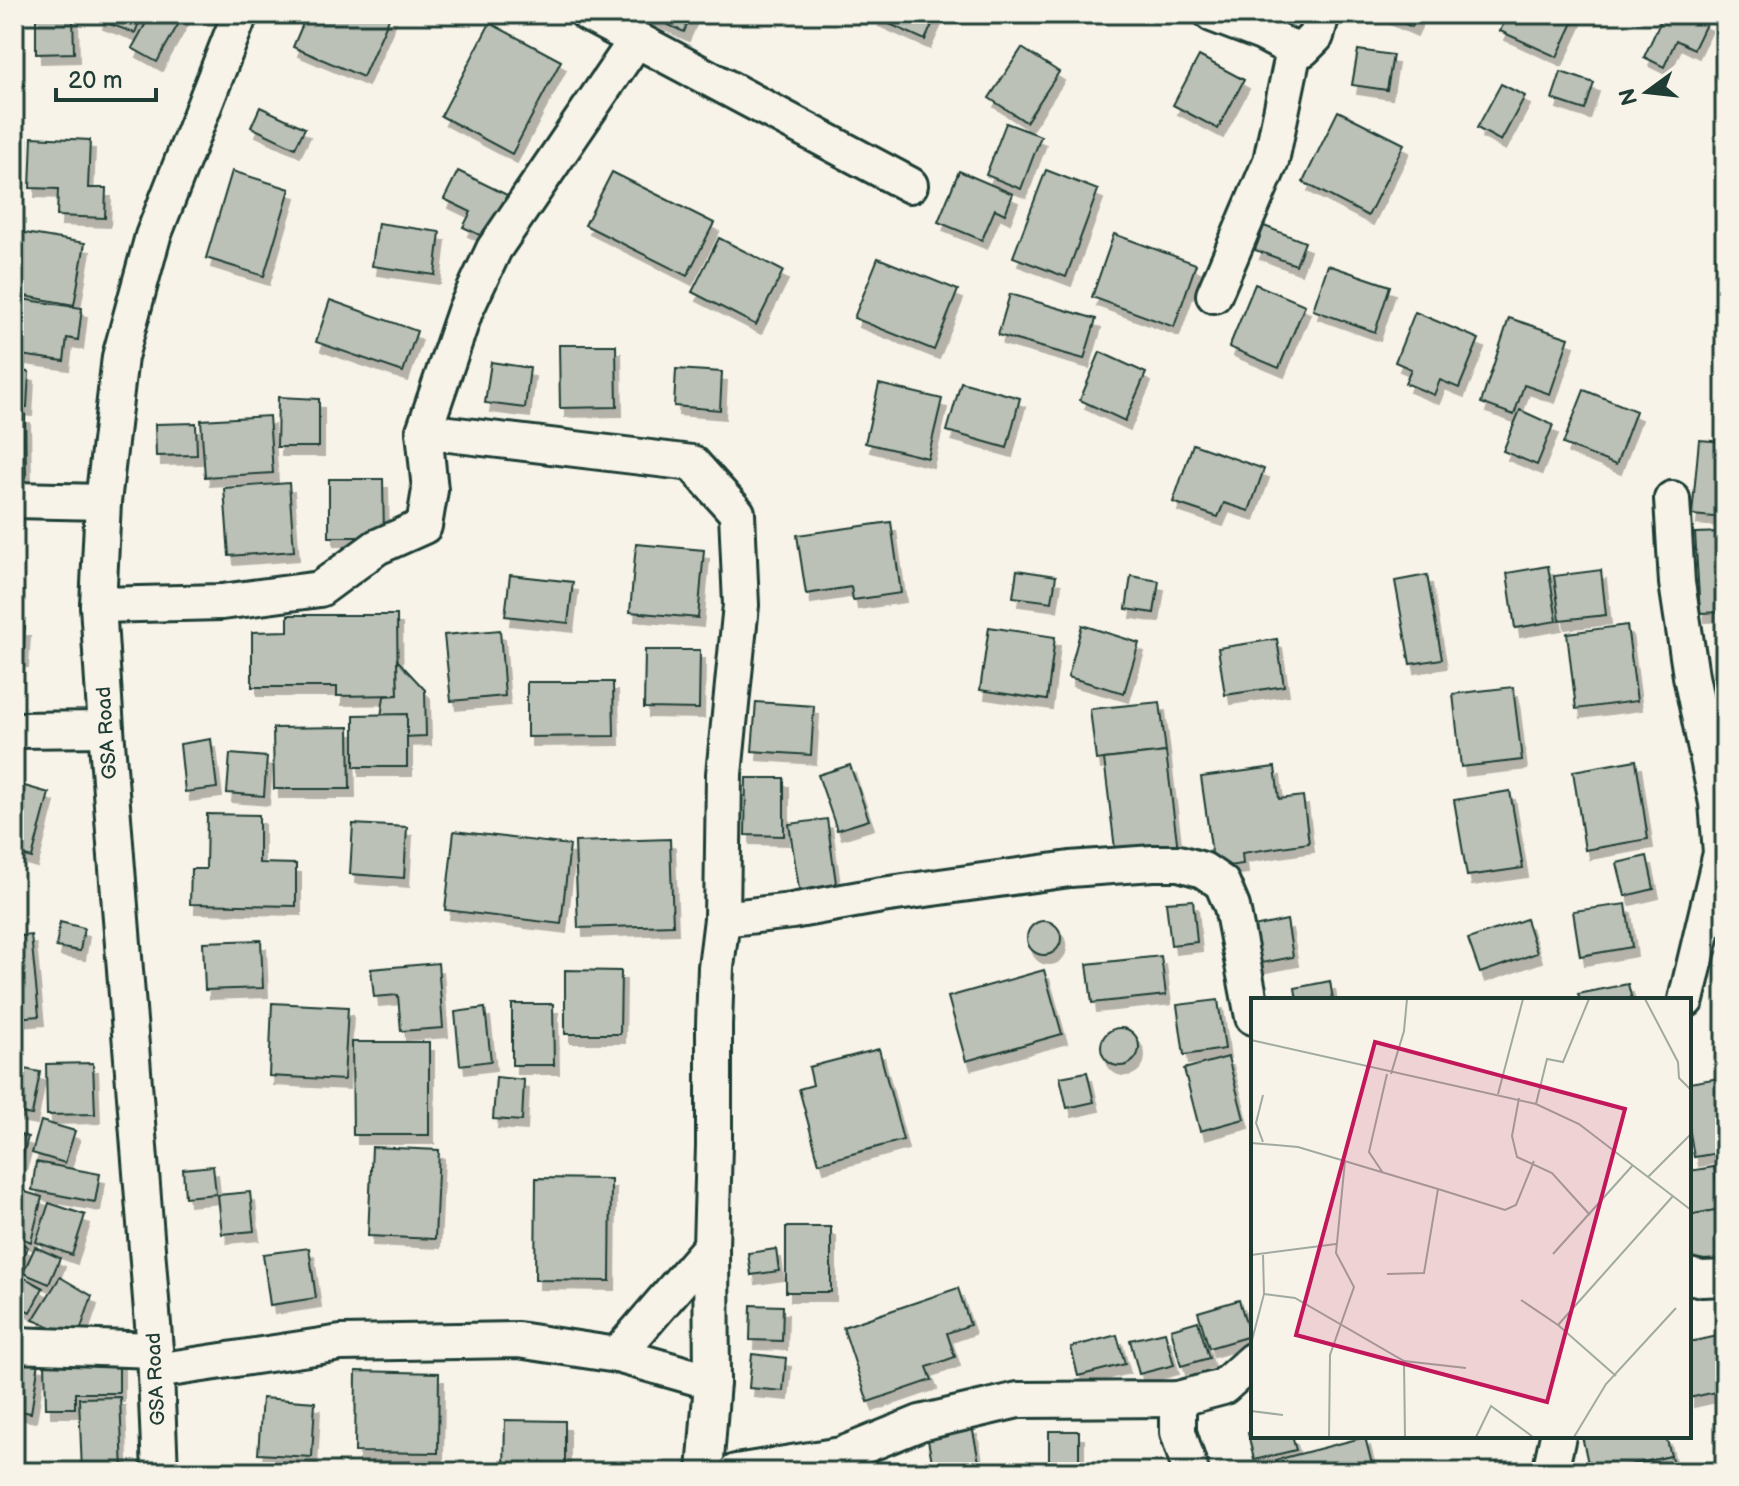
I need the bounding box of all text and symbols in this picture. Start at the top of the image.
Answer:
scale bar [56,52,156,102]
north arrow [1607,52,1687,132]
text: 20 m [68,66,123,95]
text: N [1614,85,1644,108]
street label: GSA Road [92,686,122,780]
inset map [1251,998,1691,1438]
street label: GSA Road [142,1332,170,1426]

